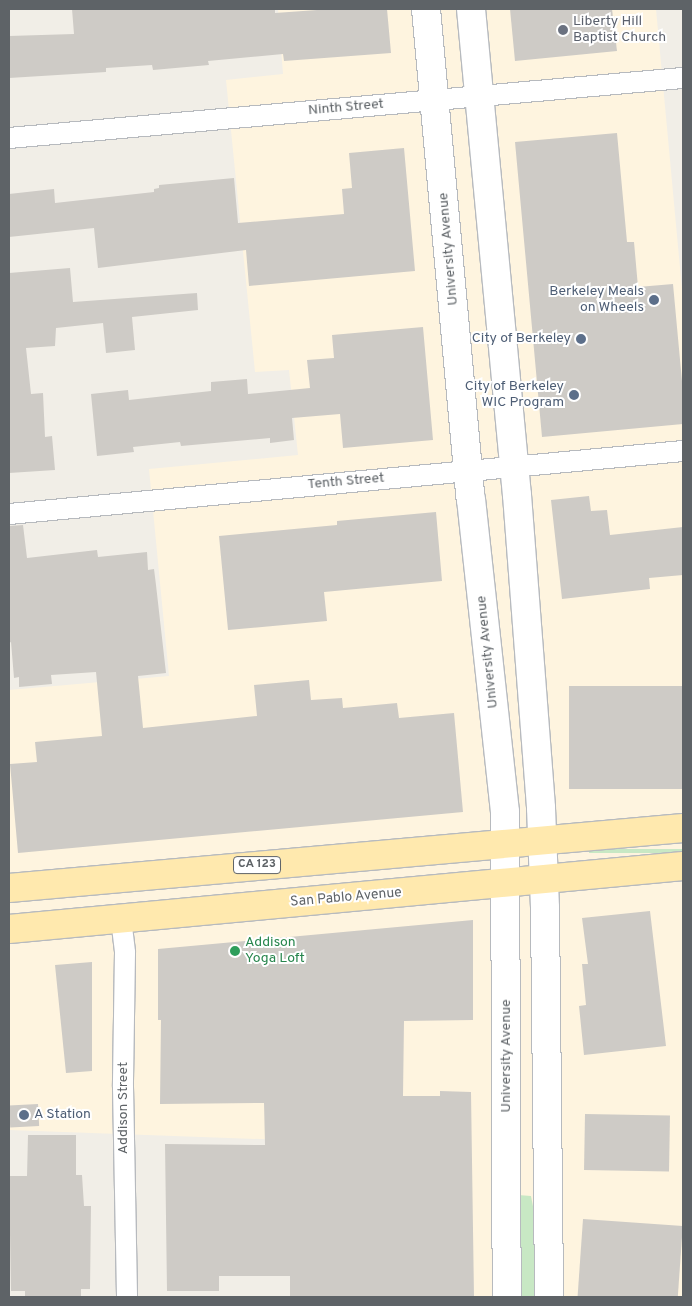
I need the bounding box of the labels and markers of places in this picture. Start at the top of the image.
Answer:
place label: Liberty Hill Baptist Church [573,14,666,46]
marker: Liberty Hill Baptist Church [557,24,569,36]
place label: Berkeley Meals on Wheels [549,284,644,316]
marker: Berkeley Meals on Wheels [648,294,660,306]
place label: City of Berkeley [472,331,571,347]
marker: City of Berkeley [575,333,587,345]
place label: City of Berkeley WIC Program [465,379,564,412]
marker: City of Berkeley WIC Program [568,389,580,401]
place label: Addison Yoga Loft [245,935,305,968]
marker: Addison Yoga Loft [229,945,241,957]
place label: A Station [34,1107,92,1123]
marker: A Station [18,1109,30,1121]

